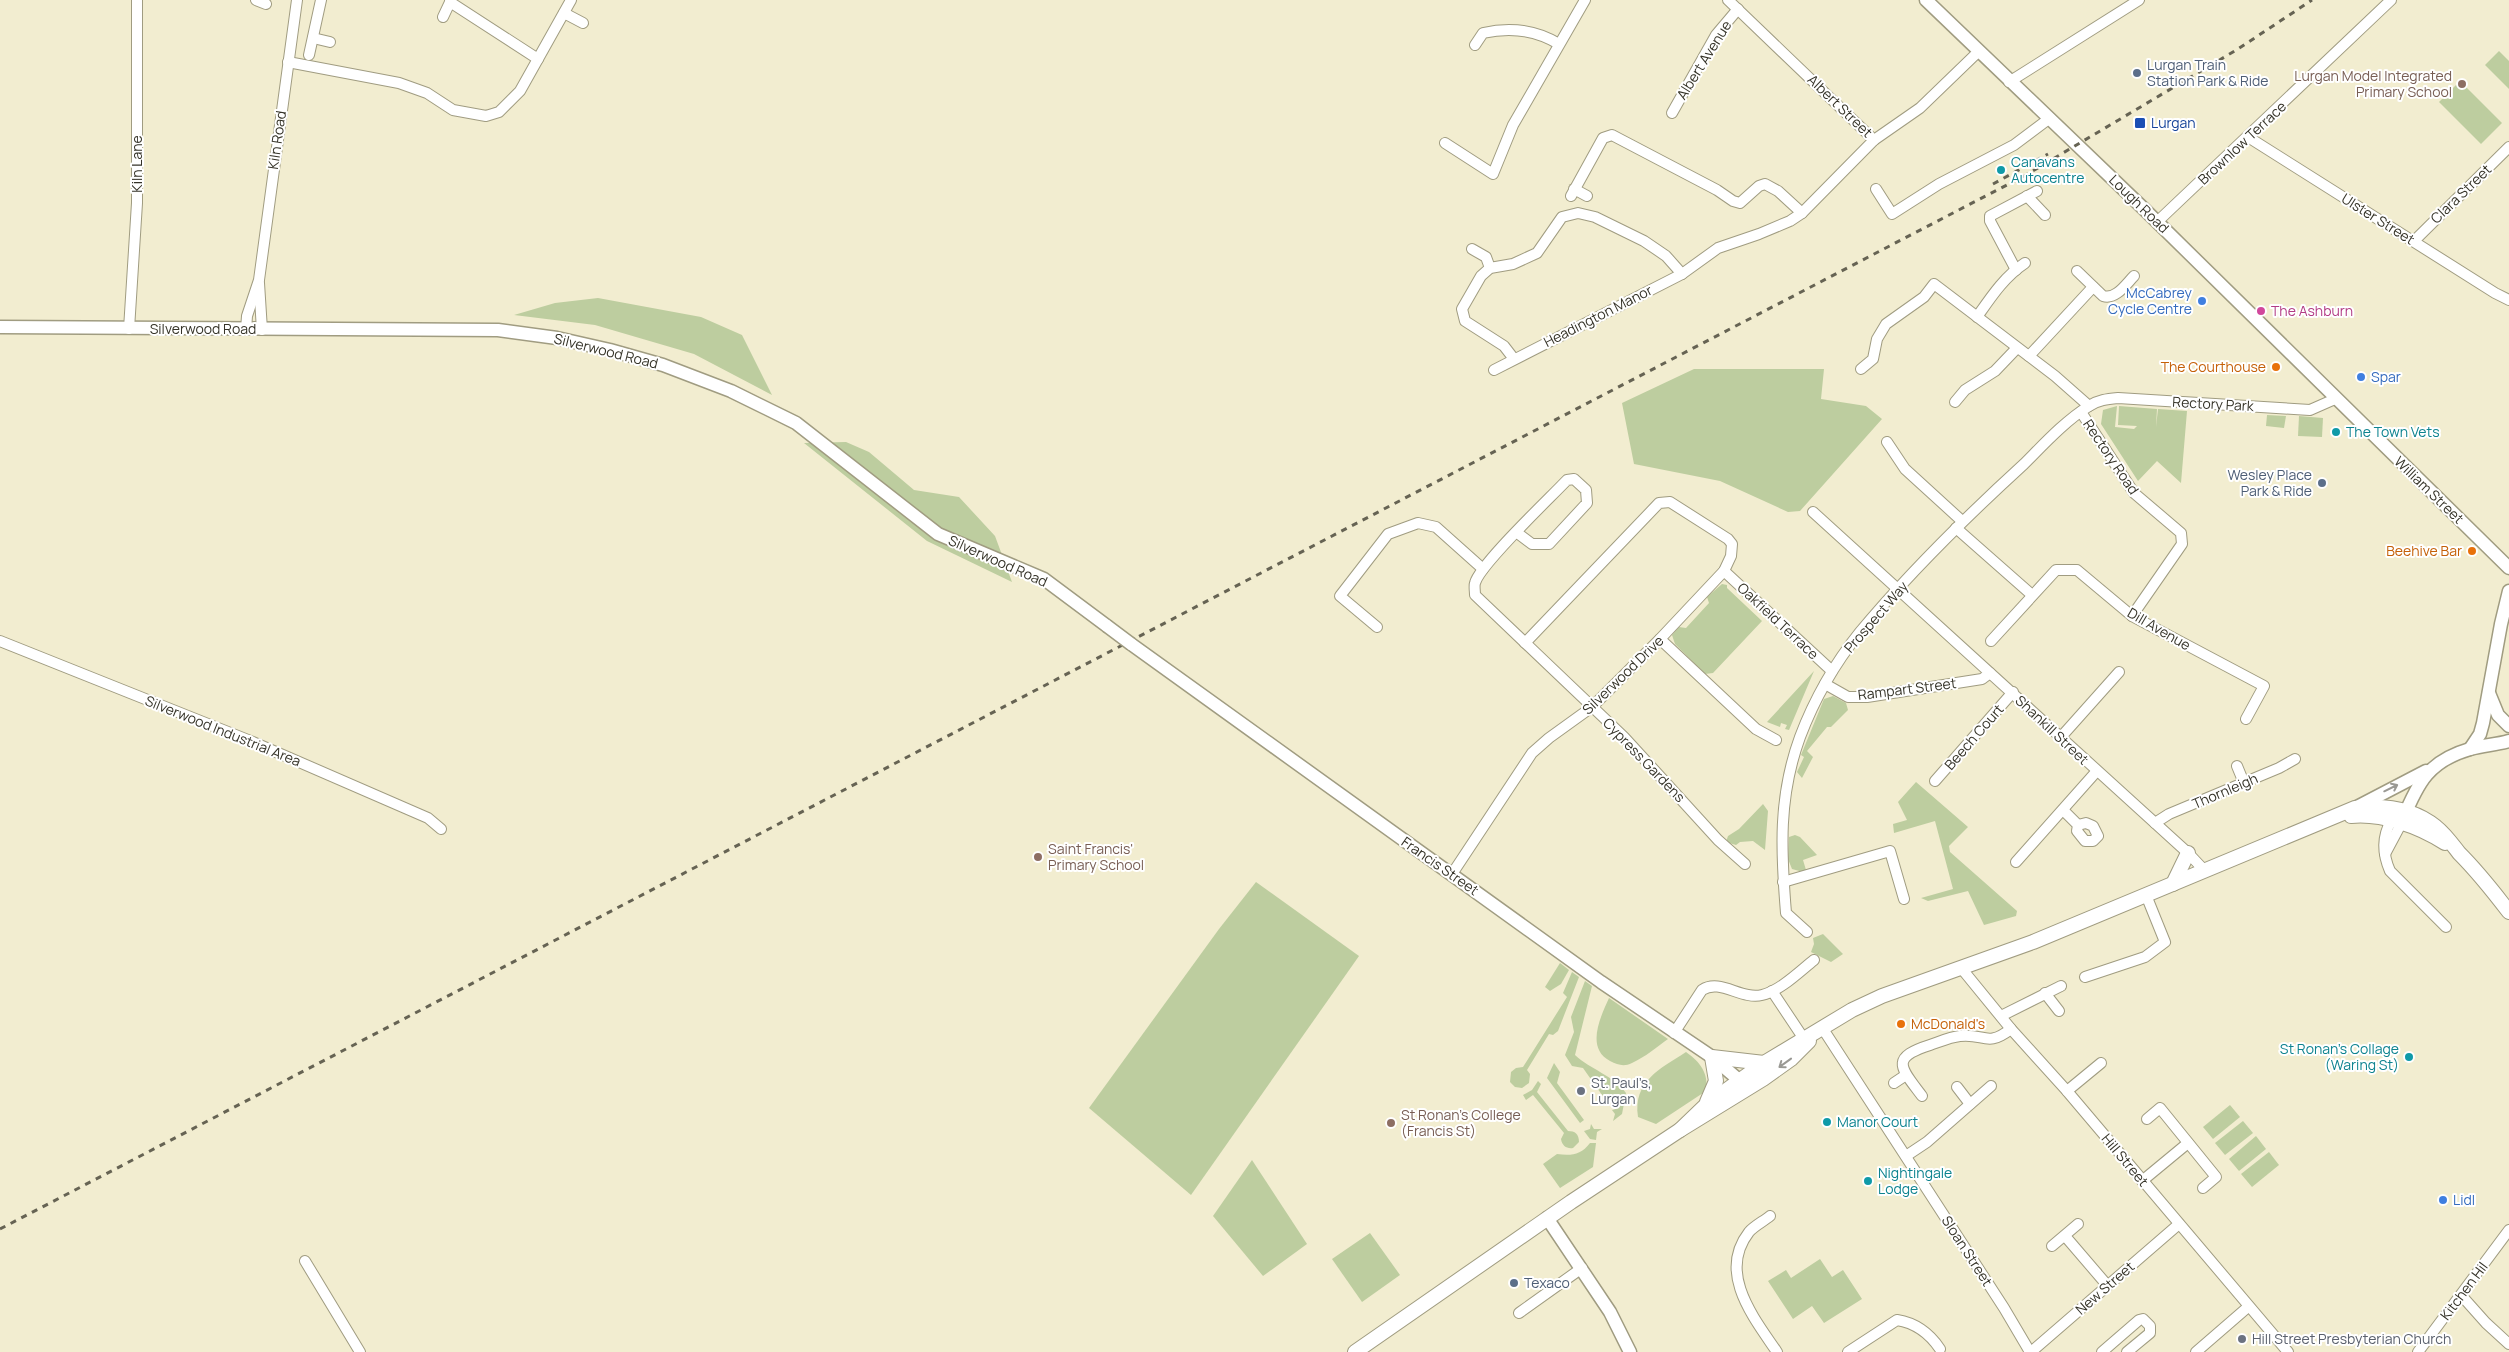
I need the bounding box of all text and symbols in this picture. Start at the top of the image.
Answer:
street label: Albert Avenue [1672,17,1735,103]
place label: Lurgan Train Station Park & Ride [2147,55,2268,90]
place label: Lurgan Model Integrated Primary School [2294,66,2452,101]
marker: Lurgan Train Station Park & Ride [2131,67,2143,79]
street label: Albert Street [1804,70,1877,142]
marker: Lurgan Model Integrated Primary School [2456,78,2468,90]
street label: Brownlow Terrace [2193,97,2290,188]
street label: Kiln Road [263,109,290,171]
place label: Lurgan [2151,113,2196,132]
marker: Lurgan [2133,116,2147,130]
street label: Kiln Lane [127,135,146,193]
place label: Canavans Autocentre [2011,152,2084,187]
street label: Clara Street [2426,160,2495,227]
marker: Canavans Autocentre [1995,164,2007,176]
street label: Lough Road [2105,170,2173,237]
street label: Ulster Street [2338,189,2419,249]
street label: Headington Manor [1540,280,1655,351]
place label: McCabrey Cycle Centre [2108,283,2193,318]
marker: McCabrey Cycle Centre [2196,295,2208,307]
place label: The Ashburn [2271,301,2353,320]
marker: The Ashburn [2255,305,2267,317]
street label: Silverwood Road [150,319,256,338]
street label: Silverwood Road [552,328,660,373]
place label: The Courthouse [2161,357,2266,376]
marker: The Courthouse [2270,361,2282,373]
place label: Spar [2371,367,2401,386]
marker: Spar [2355,371,2367,383]
street label: Rectory Park [2172,392,2255,415]
street label: Rectory Road [2079,415,2144,498]
place label: The Town Vets [2346,422,2440,441]
marker: The Town Vets [2330,426,2342,438]
street label: William Street [2391,452,2468,528]
place label: Wesley Place Park & Ride [2227,465,2312,500]
marker: Wesley Place Park & Ride [2316,477,2328,489]
street label: Silverwood Road [946,530,1051,591]
place label: Beehive Bar [2386,541,2462,560]
marker: Beehive Bar [2466,545,2478,557]
street label: Prospect Way [1839,576,1912,656]
street label: Oakfield Terrace [1734,578,1823,663]
street label: Dill Avenue [2124,603,2194,654]
street label: Silverwood Drive [1578,631,1667,718]
street label: Rampart Street [1857,673,1958,704]
street label: Silverwood Industrial Area [143,691,304,770]
street label: Shankill Street [2012,691,2093,769]
street label: Beech Court [1940,700,2008,774]
street label: Cypress Gardens [1599,713,1690,806]
street label: Thornleigh [2189,768,2261,813]
one-way arrow [2383,783,2398,792]
street label: Francis Street [1398,832,1483,899]
place label: Saint Francis' Primary School [1048,839,1144,874]
marker: Saint Francis' Primary School [1032,851,1044,863]
place label: McDonald's [1911,1014,1985,1033]
marker: McDonald's [1895,1018,1907,1030]
place label: St Ronan's Collage (Waring St) [2280,1039,2399,1074]
marker: St Ronan's Collage (Waring St) [2403,1051,2415,1063]
one-way arrow [1779,1058,1792,1069]
place label: St. Paul’s, Lurgan [1591,1073,1652,1108]
marker: St. Paul’s, Lurgan [1575,1085,1587,1097]
place label: St Ronan's College (Francis St) [1401,1105,1521,1140]
place label: Manor Court [1837,1112,1919,1131]
marker: Manor Court [1821,1116,1833,1128]
marker: St Ronan's College (Francis St) [1385,1117,1397,1129]
street label: Hill Street [2098,1129,2153,1190]
place label: Nightingale Lodge [1878,1163,1952,1198]
marker: Nightingale Lodge [1862,1175,1874,1187]
place label: Lidl [2453,1190,2475,1209]
marker: Lidl [2437,1194,2449,1206]
street label: Sloan Street [1938,1212,1997,1290]
street label: New Street [2071,1257,2138,1318]
street label: Kitchen Hil [2435,1258,2492,1324]
place label: Texaco [1524,1273,1570,1292]
marker: Texaco [1508,1277,1520,1289]
place label: Hill Street Presbyterian Church [2252,1329,2451,1348]
marker: Hill Street Presbyterian Church [2236,1333,2248,1345]

